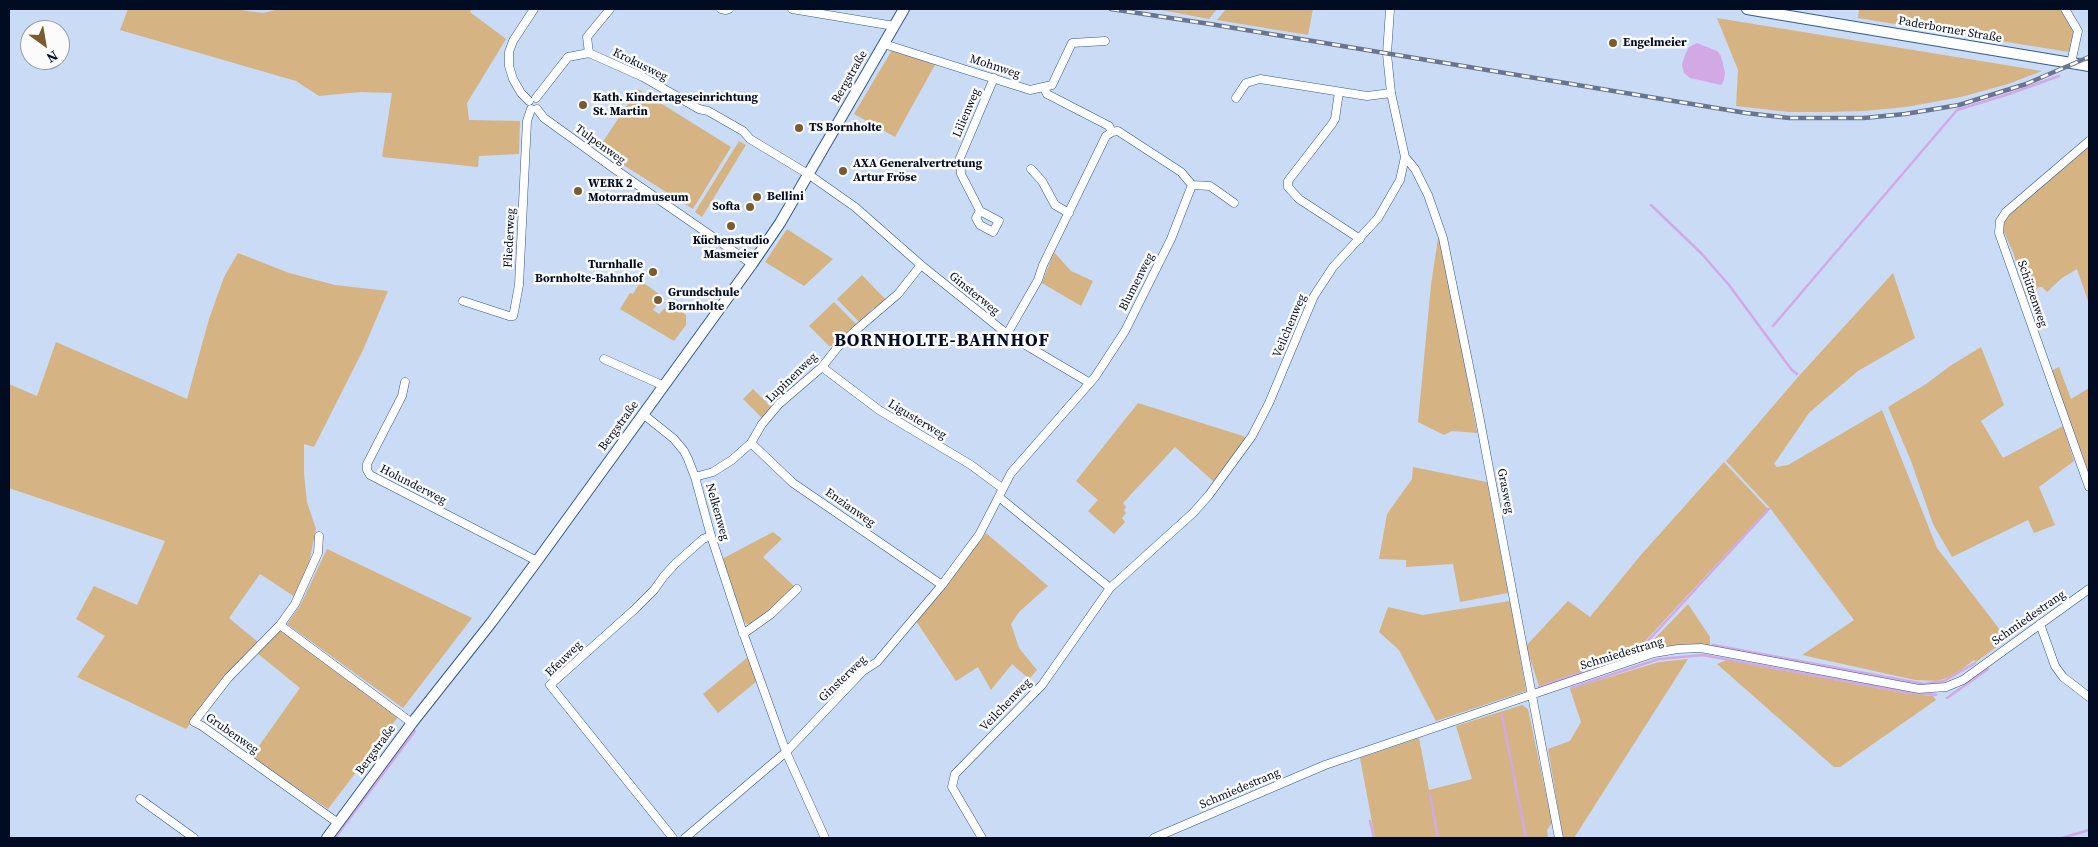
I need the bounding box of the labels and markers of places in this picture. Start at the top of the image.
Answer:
place label: Engelmeier [1623,36,1687,50]
marker: Engelmeier [1607,37,1619,49]
place label: Kath. Kindertageseinrichtung St. Martin [593,91,758,119]
marker: Kath. Kindertageseinrichtung St. Martin [577,99,589,111]
place label: TS Bornholte [809,121,882,135]
marker: TS Bornholte [793,122,805,134]
place label: AXA Generalvertretung Artur Fröse [853,157,982,185]
marker: AXA Generalvertretung Artur Fröse [837,165,849,177]
place label: WERK 2 Motorradmuseum [588,177,689,205]
marker: WERK 2 Motorradmuseum [572,185,584,197]
place label: Bellini [767,190,804,204]
marker: Bellini [751,191,763,203]
place label: Softa [712,200,740,214]
marker: Softa [744,201,756,213]
marker: Küchenstudio Masmeier [725,220,737,232]
place label: Küchenstudio Masmeier [693,234,769,262]
place label: Turnhalle Bornholte-Bahnhof [535,258,643,286]
marker: Turnhalle Bornholte-Bahnhof [647,266,659,278]
place label: Grundschule Bornholte [668,286,740,314]
marker: Grundschule Bornholte [652,294,664,306]

